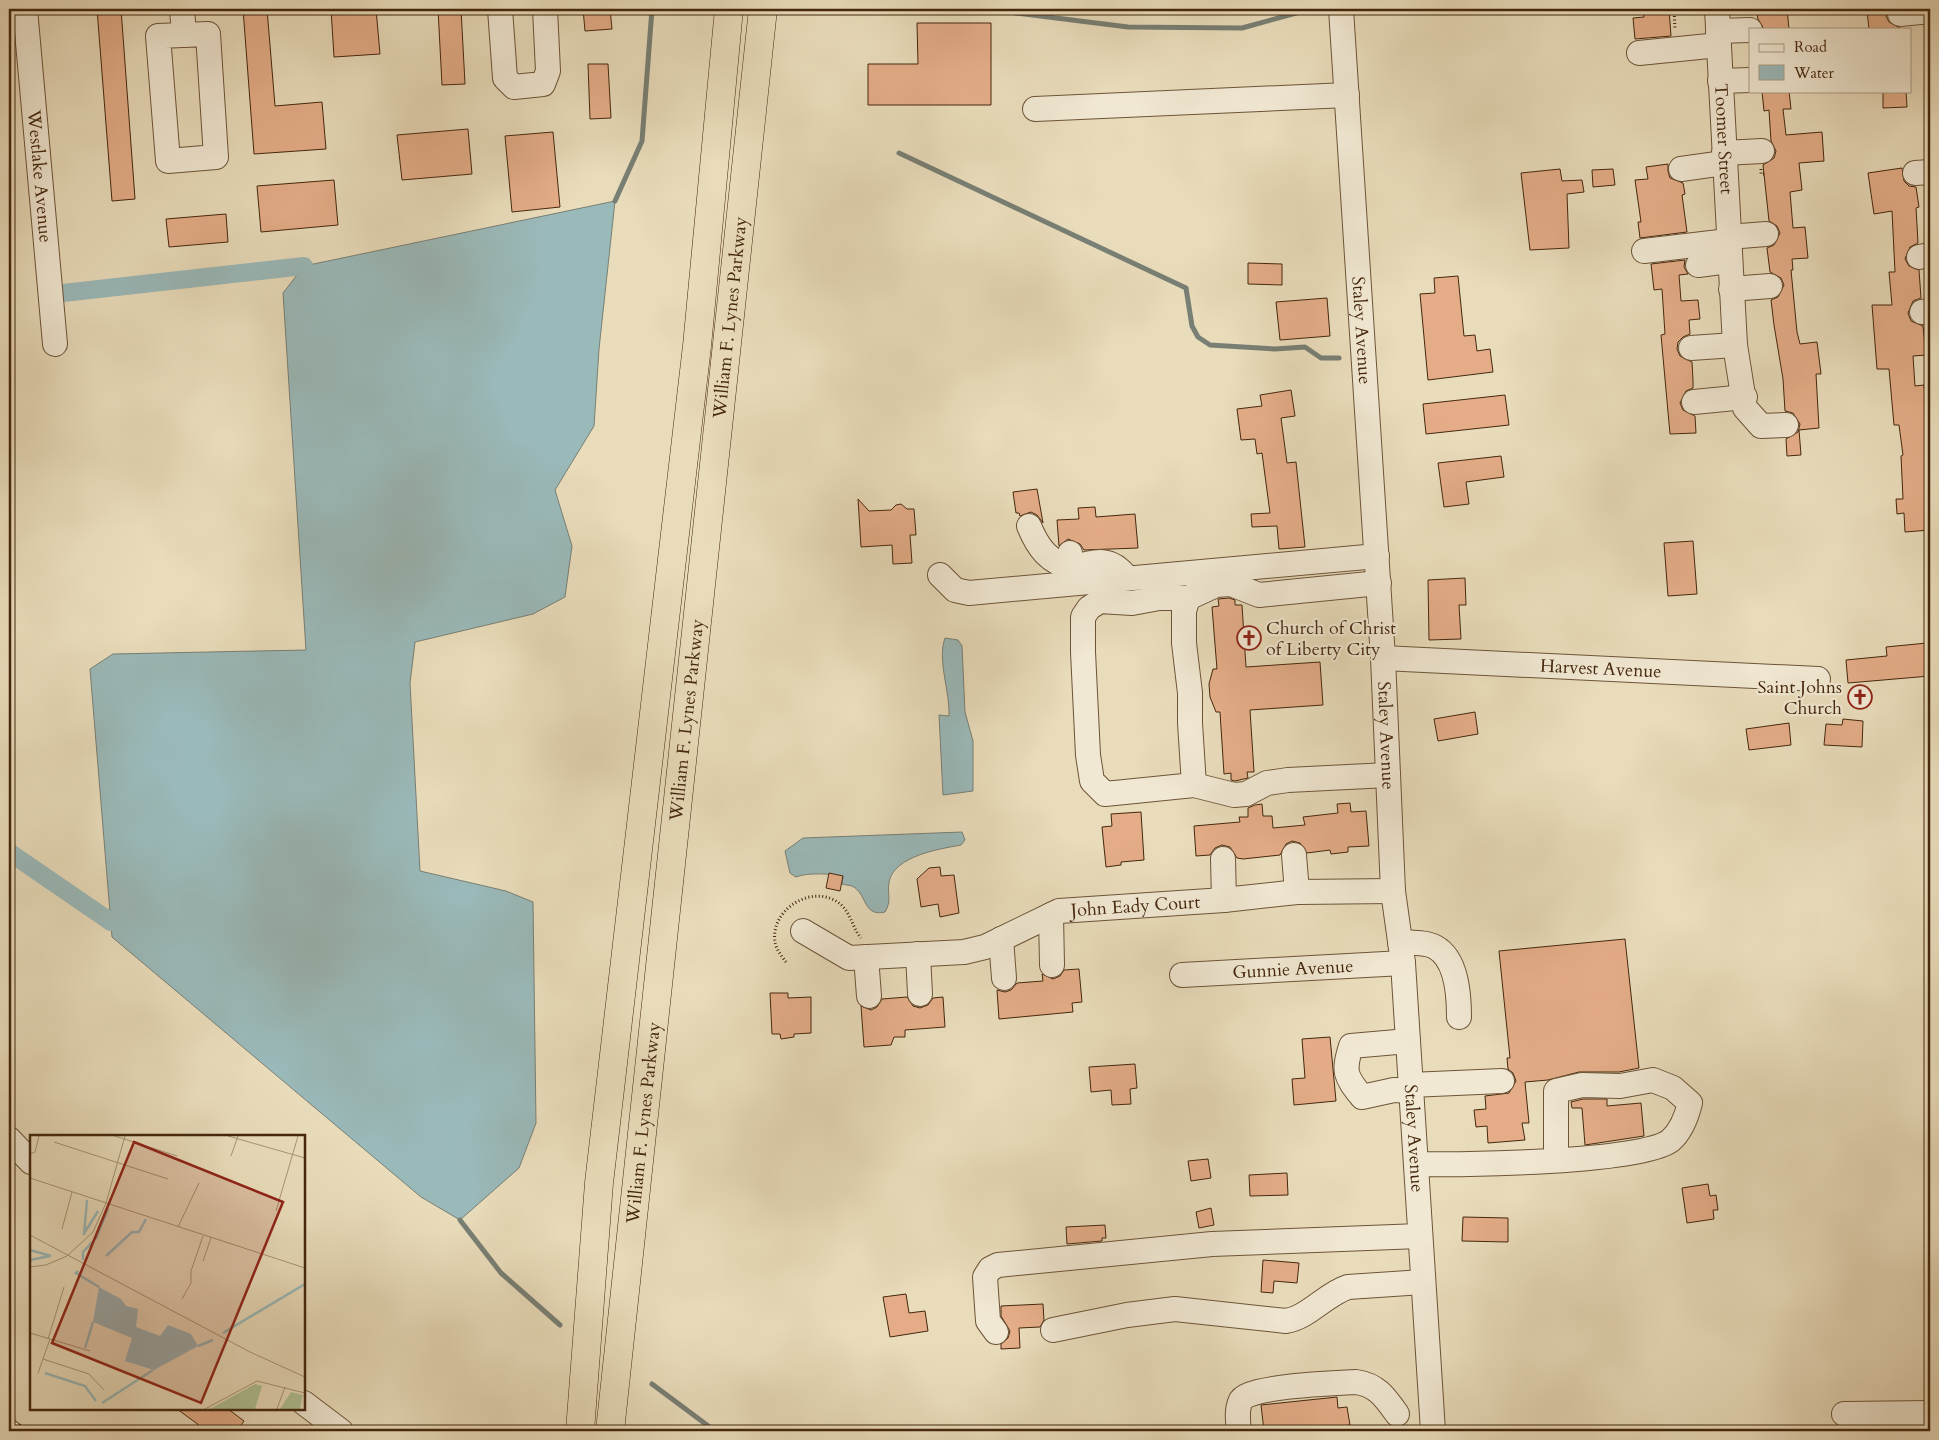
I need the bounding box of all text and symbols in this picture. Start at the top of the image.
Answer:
legend [1749,28,1912,92]
text: Road [1794,37,1827,57]
text: Water [1793,63,1835,83]
street label: Toomer Street [1709,83,1739,195]
street label: Westlake Avenue [22,108,58,244]
street label: William F. Lynes Parkway [706,215,753,421]
street label: Staley Avenue [1346,276,1378,385]
place label: Church of Christ of Liberty City [1266,616,1396,662]
street label: William F. Lynes Parkway [663,617,710,823]
church icon: Church of Christ of Liberty City [1236,625,1262,651]
street label: Harvest Avenue [1539,653,1662,684]
place label: Saint Johns Church [1757,675,1842,721]
street label: Staley Avenue [1372,681,1401,790]
church icon: Saint Johns Church [1847,684,1873,710]
street label: John Eady Court [1067,889,1201,923]
street label: Gunnie Avenue [1232,953,1354,985]
street label: William F. Lynes Parkway [620,1020,666,1226]
street label: Staley Avenue [1398,1084,1430,1193]
inset map [30,1135,305,1410]

